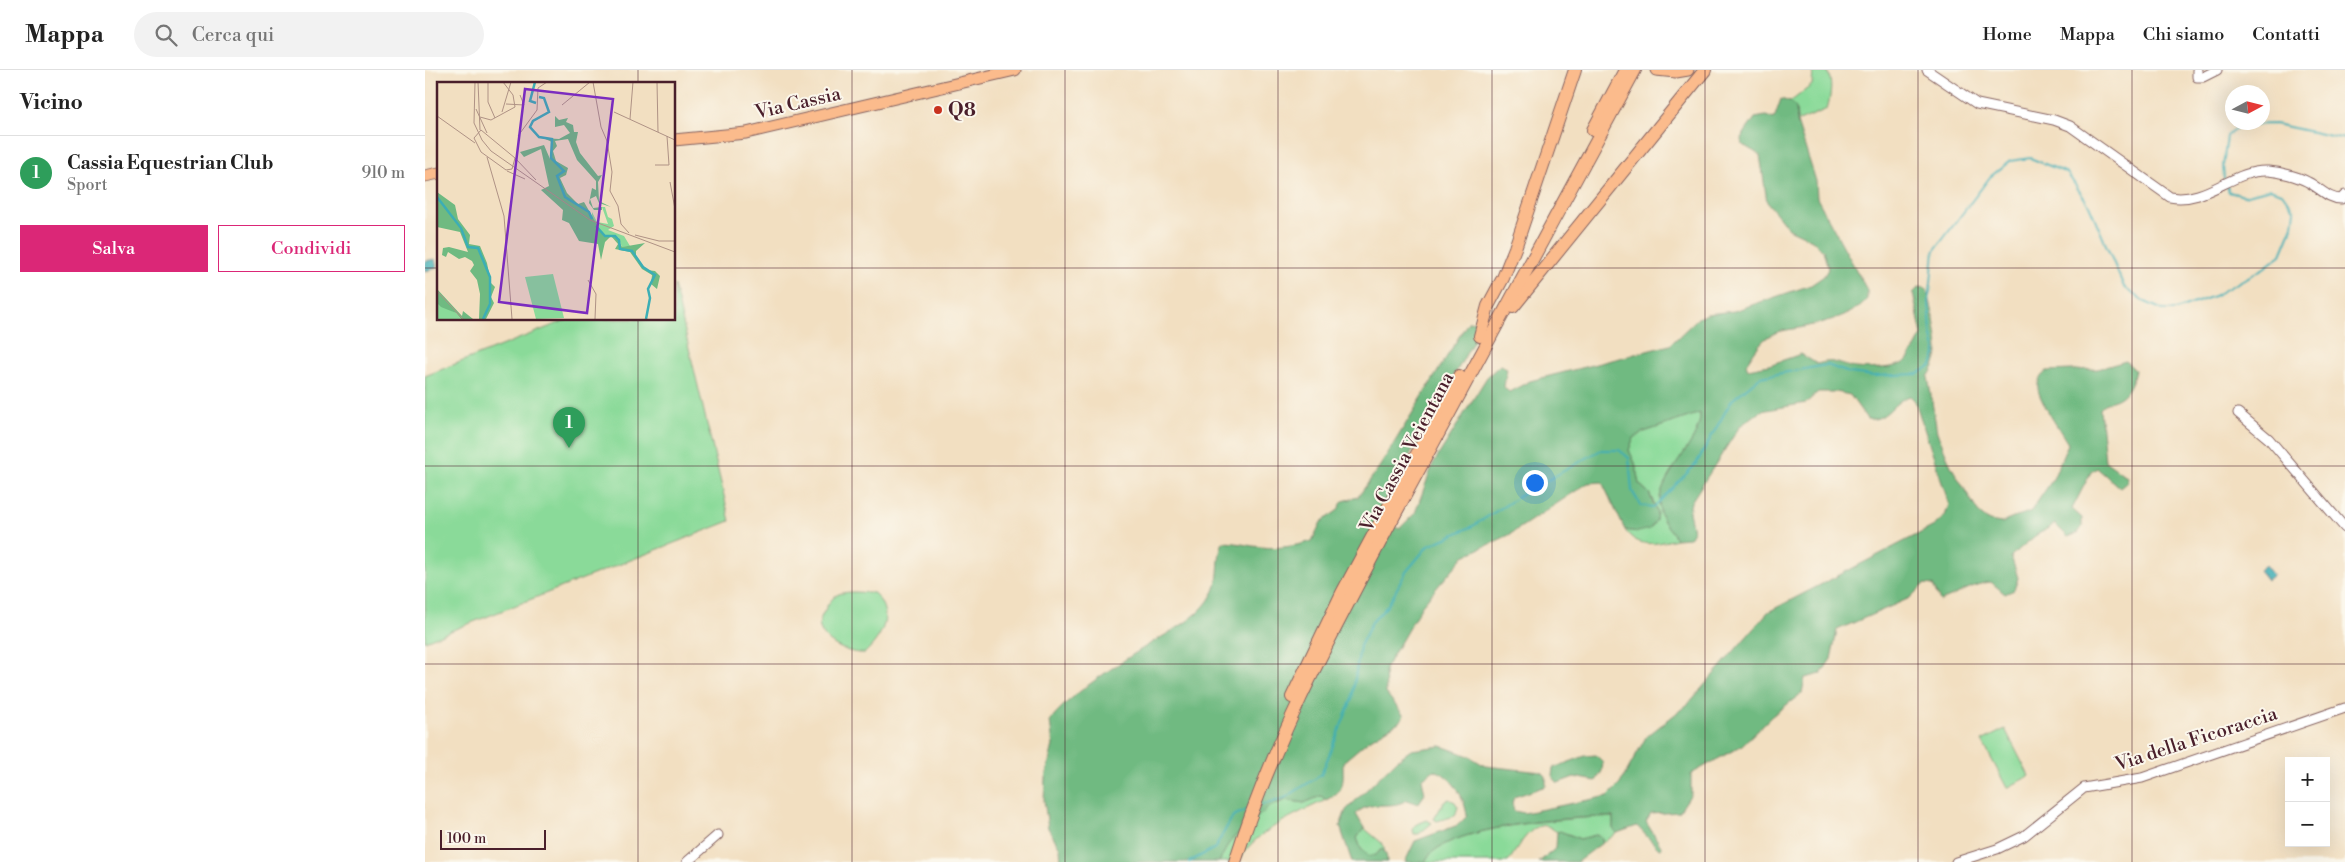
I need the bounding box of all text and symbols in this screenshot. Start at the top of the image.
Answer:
search box [134,12,484,57]
text: Mappa [25,20,104,50]
icon: search [152,21,180,49]
text: Cerca qui [192,23,274,47]
text: Home [1982,23,2032,46]
text: Mappa [2060,23,2115,46]
text: Chi siamo [2143,23,2224,46]
text: Contatti [2252,23,2320,46]
street label: Via Cassia [752,81,844,125]
inset map [437,82,675,320]
north arrow [2225,85,2270,130]
text: Vicino [20,90,83,116]
place label: Q8 [948,98,976,122]
marker: Q8 [932,104,944,116]
text: Cassia Equestrian Club [67,151,273,175]
text: 1 [32,163,40,183]
text: 910 m [362,163,405,183]
text: Sport [67,175,107,195]
button: Salva [20,225,208,272]
button: Condividi [218,225,405,272]
street label: Via Cassia Veientana [1354,368,1459,537]
pin: 1 [553,407,585,448]
your location [1522,470,1548,496]
street label: Via della Ficoraccia [2111,701,2280,777]
map controls [2285,757,2330,847]
button: + [2285,757,2330,802]
button: − [2285,802,2330,847]
scale bar [440,827,546,850]
text: 100 m [447,830,486,848]

